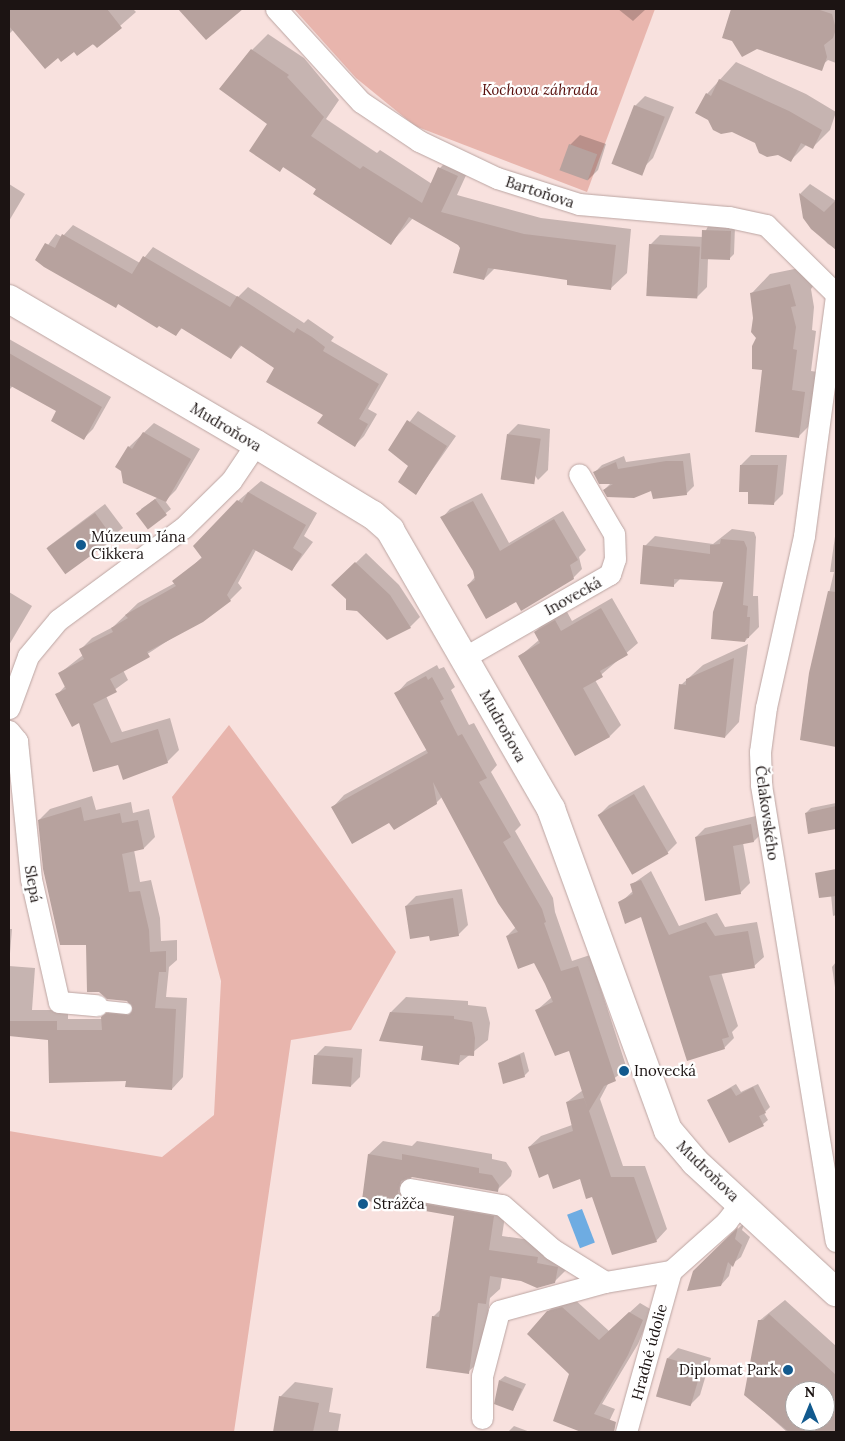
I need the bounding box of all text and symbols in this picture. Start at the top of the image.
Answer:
park label: Kochova záhrada [482,81,598,99]
street label: Bartoňova [503,172,577,212]
street label: Mudroňova [187,399,265,455]
place label: Múzeum Jána Cikkera [91,527,186,562]
marker: Múzeum Jána Cikkera [75,539,87,551]
street label: Inovecká [542,573,604,619]
street label: Mudroňova [476,687,530,765]
street label: Čelakovského [751,764,783,862]
street label: Slepá [21,864,45,904]
place label: Inovecká [634,1062,696,1080]
marker: Inovecká [618,1065,630,1077]
street label: Mudroňova [673,1137,743,1205]
place label: Strážča [373,1195,425,1213]
marker: Strážča [357,1198,369,1210]
street label: Hradné údolie [627,1302,671,1402]
place label: Diplomat Park [679,1361,778,1379]
marker: Diplomat Park [782,1364,794,1376]
north arrow [785,1381,835,1431]
text: N [805,1383,815,1401]

